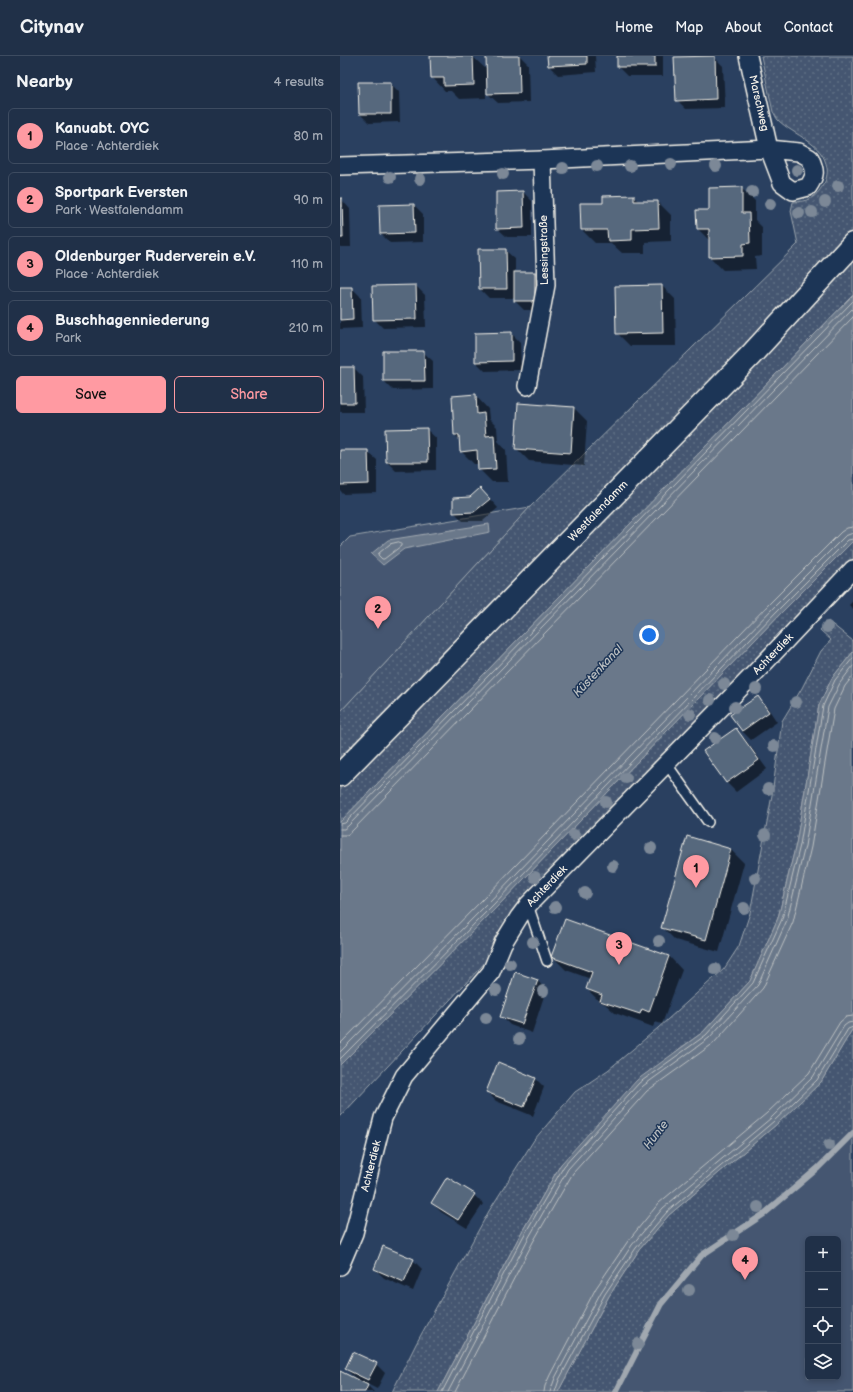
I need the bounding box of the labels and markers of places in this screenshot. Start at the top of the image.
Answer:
pin: 2 [365,596,391,629]
pin: 1 [683,855,709,888]
pin: 3 [606,932,632,965]
pin: 4 [732,1247,758,1280]

